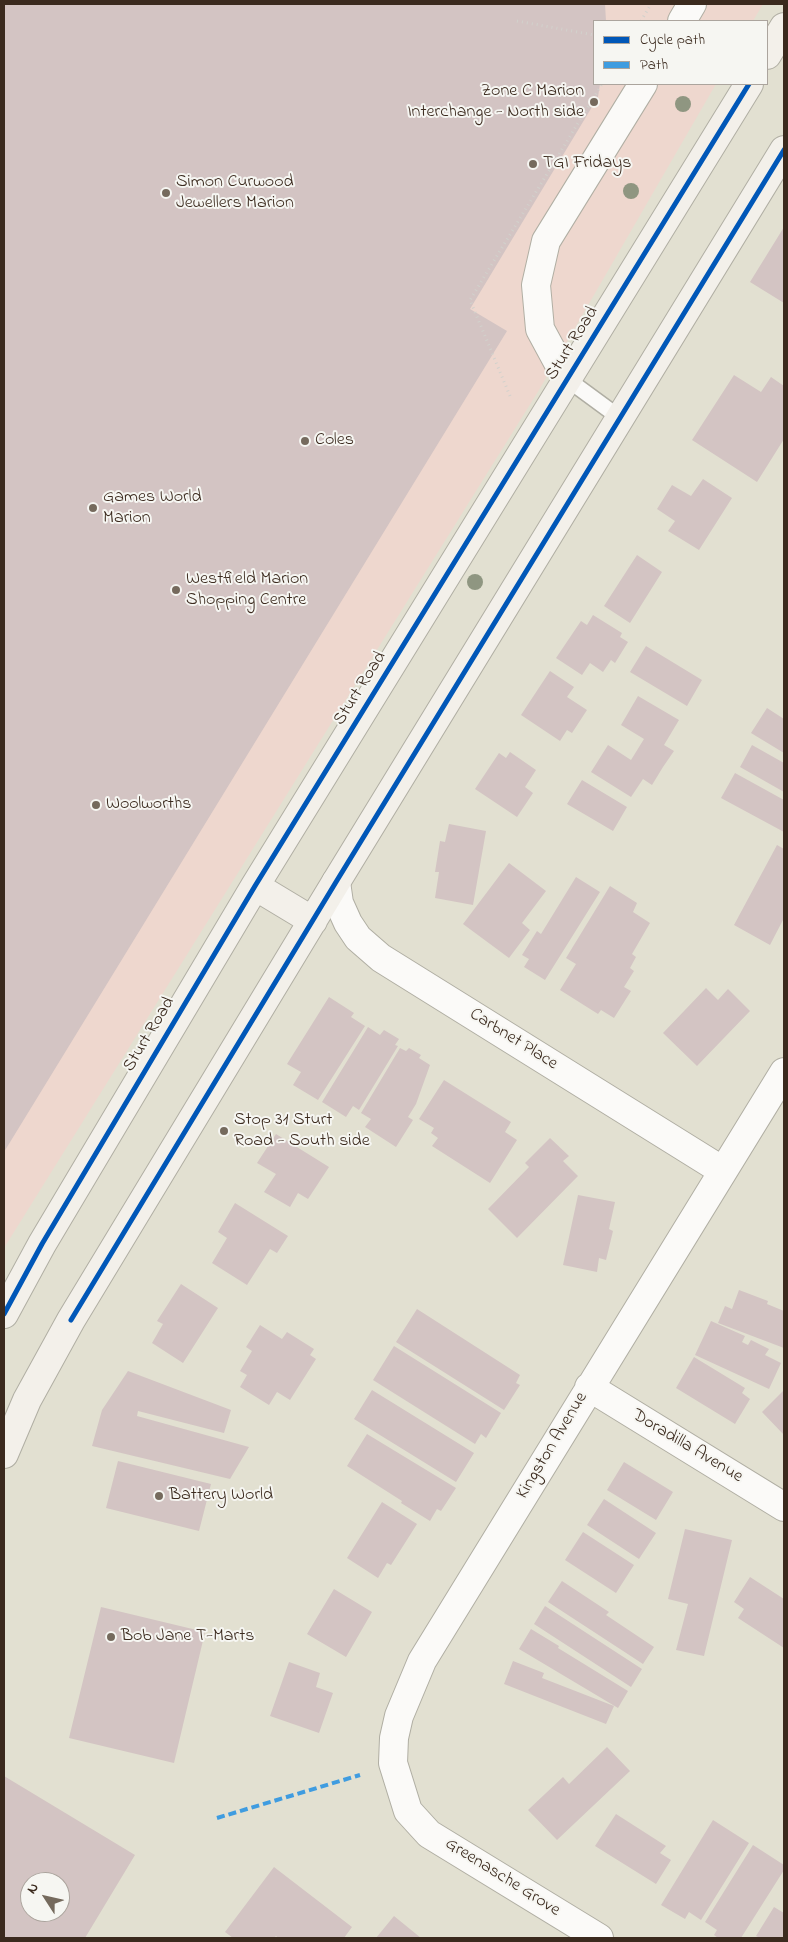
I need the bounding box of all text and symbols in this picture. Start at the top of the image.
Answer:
legend [593,20,768,85]
text: Cycle path [640,29,705,51]
text: Path [640,54,668,76]
place label: Zone C Marion Interchange - North side [407,81,584,124]
marker: Zone C Marion Interchange - North side [588,96,600,108]
place label: TGI Fridays [543,153,631,175]
marker: TGI Fridays [527,158,539,170]
place label: Simon Curwood Jewellers Marion [176,172,294,214]
marker: Simon Curwood Jewellers Marion [160,187,172,199]
street label: Sturt Road [542,303,604,385]
place label: Coles [315,430,354,452]
marker: Coles [299,435,311,447]
place label: Games World Marion [103,487,202,530]
marker: Games World Marion [87,502,99,514]
place label: Westfield Marion Shopping Centre [186,569,308,612]
marker: Westfield Marion Shopping Centre [170,584,182,596]
street label: Sturt Road [330,648,392,730]
place label: Woolworths [106,794,191,816]
marker: Woolworths [90,799,102,811]
street label: Sturt Road [119,994,181,1076]
street label: Carbnet Place [465,1004,561,1076]
place label: Stop 31 Sturt Road - South side [234,1110,370,1152]
marker: Stop 31 Sturt Road - South side [218,1125,230,1137]
street label: Kingston Avenue [513,1389,593,1503]
street label: Doradilla Avenue [628,1405,746,1489]
place label: Battery World [169,1485,273,1507]
marker: Battery World [153,1490,165,1502]
place label: Bob Jane T-Marts [121,1626,254,1648]
marker: Bob Jane T-Marts [105,1631,117,1643]
street label: Greenasche Grove [440,1834,564,1922]
north arrow [20,1872,70,1922]
text: N [22,1879,44,1899]

